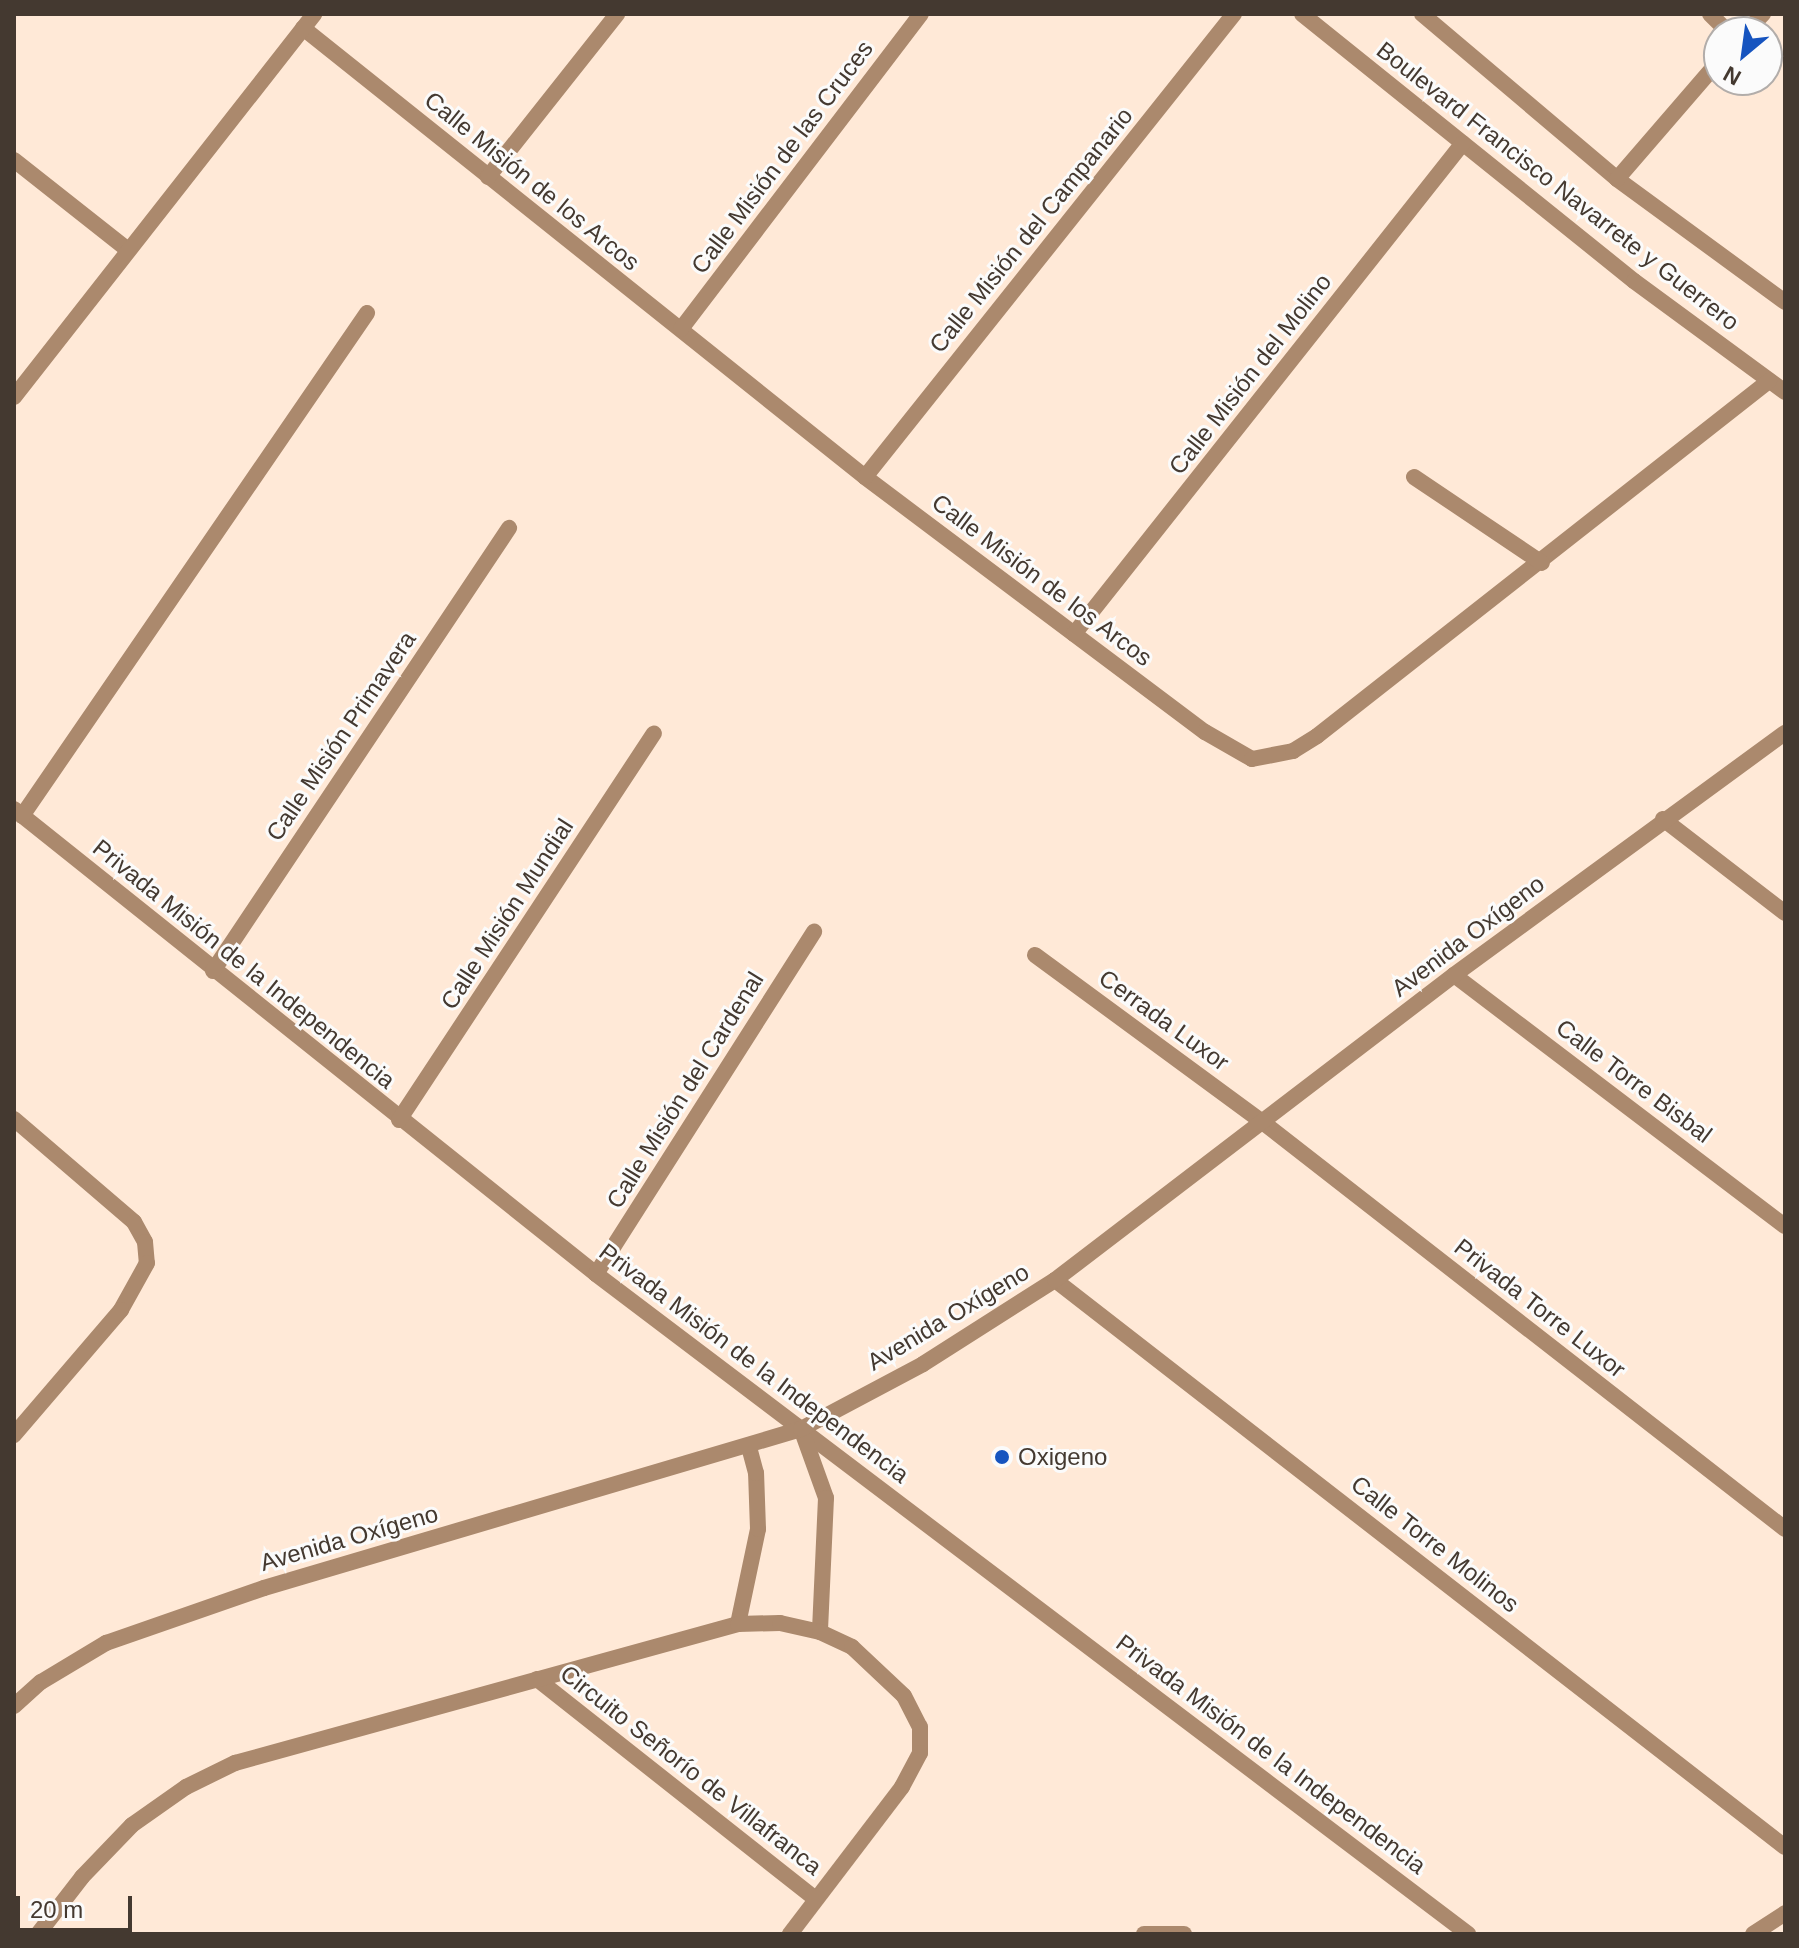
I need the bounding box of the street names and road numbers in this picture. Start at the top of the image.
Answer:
street label: Calle Misión de las Cruces [685,35,879,279]
street label: Boulevard Francisco Navarrete y Guerrero [1371,35,1745,337]
street label: Calle Misión de los Arcos [418,85,646,277]
street label: Calle Misión del Campanario [923,102,1139,358]
street label: Calle Misión del Molino [1163,268,1337,480]
street label: Calle Misión de los Arcos [926,487,1158,673]
street label: Calle Misión Primavera [260,626,422,846]
street label: Calle Misión Mundial [435,813,579,1015]
street label: Privada Misión de la Independencia [87,833,401,1095]
street label: Avenida Oxígeno [1386,869,1550,1003]
street label: Cerrada Luxor [1093,963,1235,1077]
street label: Calle Misión del Cardenal [600,966,770,1214]
street label: Calle Torre Bisbal [1550,1013,1718,1149]
street label: Privada Torre Luxor [1449,1232,1631,1384]
street label: Privada Misión de la Independencia [593,1237,915,1489]
street label: Avenida Oxígeno [862,1257,1034,1377]
street label: Calle Torre Molinos [1345,1469,1525,1619]
street label: Avenida Oxígeno [257,1499,441,1577]
street label: Privada Misión de la Independencia [1110,1628,1432,1880]
street label: Circuito Señorío de Villafranca [555,1659,827,1881]

